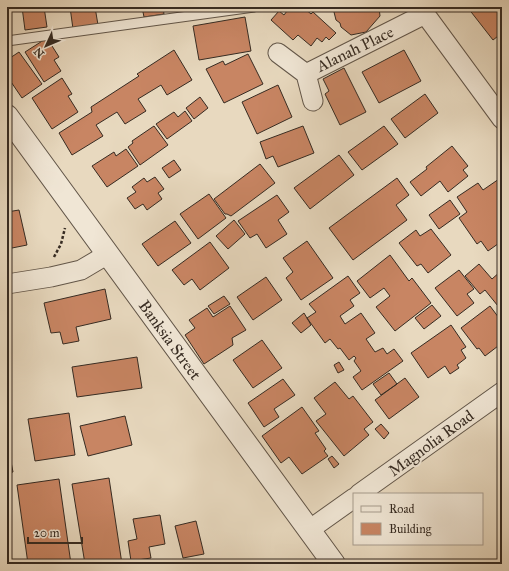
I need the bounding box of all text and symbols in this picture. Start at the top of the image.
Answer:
street label: Alanah Place [313,22,397,76]
north arrow [26,26,66,66]
text: N [31,44,47,60]
street label: Banksia Street [135,297,205,384]
street label: Magnolia Road [385,406,478,481]
legend [353,493,483,545]
text: Road [389,502,415,516]
scale bar [28,519,82,545]
text: Building [389,522,432,537]
text: 20 m [34,526,60,540]

